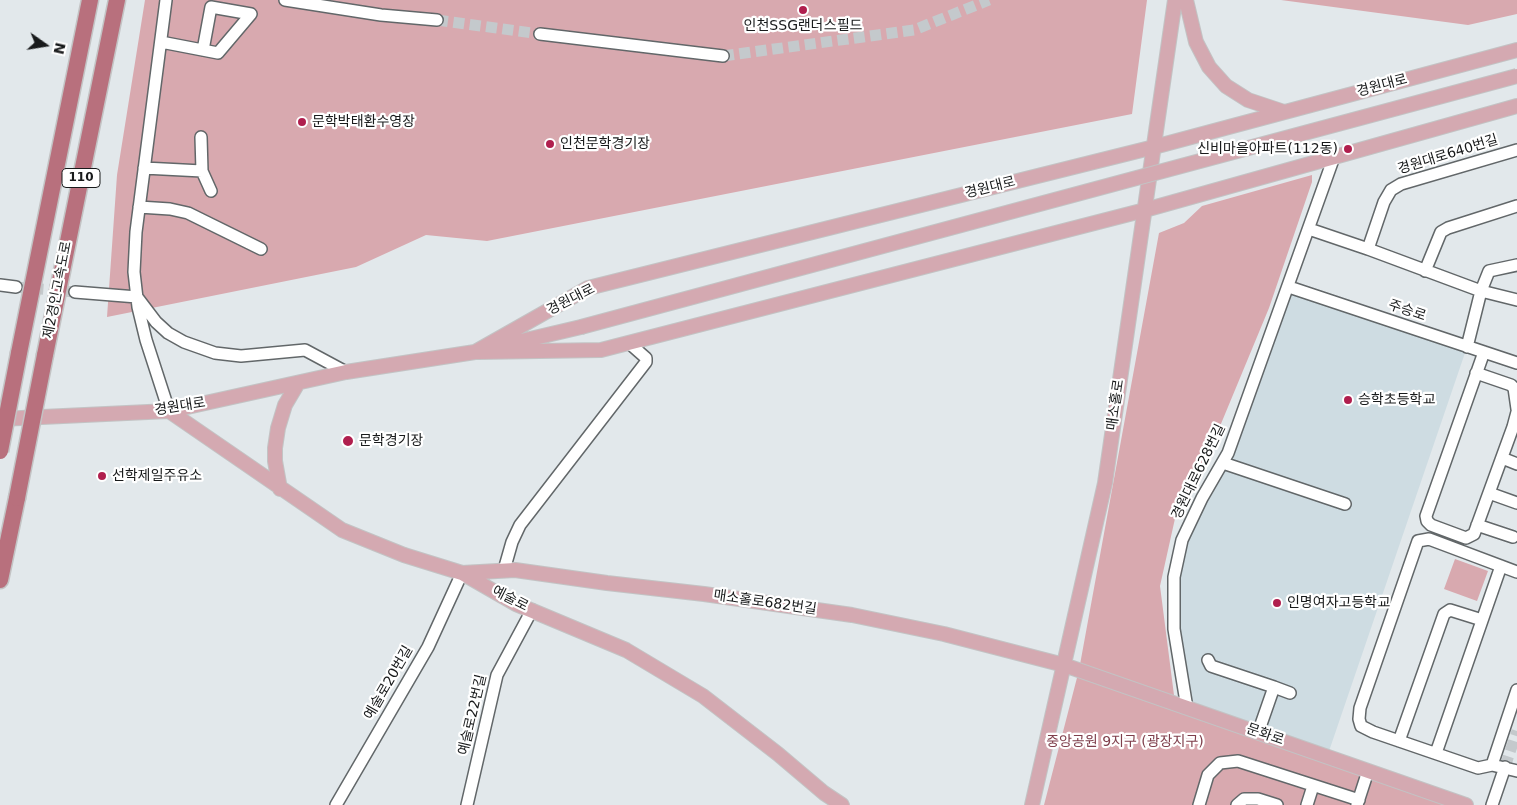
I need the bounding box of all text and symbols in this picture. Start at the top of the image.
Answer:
marker: 인천SSG랜더스필드 [797,4,809,16]
place label: 인천SSG랜더스필드 [744,18,862,34]
north arrow [20,20,70,70]
text: N [51,41,69,56]
street label: 경원대로 [1355,71,1409,101]
place label: 문학박태환수영장 [312,114,415,130]
marker: 문학박태환수영장 [296,116,308,128]
street label: 경원대로640번길 [1396,132,1500,178]
place label: 인천문학경기장 [560,136,650,152]
marker: 인천문학경기장 [544,138,556,150]
place label: 신비마을아파트(112동) [1197,141,1338,157]
marker: 신비마을아파트(112동) [1342,143,1354,155]
road number: 110 [62,168,100,188]
street label: 경원대로 [963,174,1017,202]
street label: 제2경인고속도로 [40,240,76,340]
street label: 경원대로 [544,281,598,319]
street label: 주승로 [1386,297,1428,325]
street label: 매소홀로 [1104,378,1128,432]
place label: 승학초등학교 [1358,392,1435,408]
marker: 승학초등학교 [1342,394,1354,406]
street label: 경원대로 [153,395,207,419]
street label: 경원대로628번길 [1169,422,1229,522]
place label: 문학경기장 [359,433,423,449]
marker: 문학경기장 [341,434,355,448]
place label: 선학제일주유소 [112,468,202,484]
marker: 선학제일주유소 [96,470,108,482]
street label: 예술로 [489,583,531,615]
street label: 매소홀로682번길 [712,587,818,619]
place label: 인명여자고등학교 [1287,595,1390,611]
marker: 인명여자고등학교 [1271,597,1283,609]
street label: 예술로20번길 [361,643,417,723]
street label: 예술로22번길 [456,673,490,757]
street label: 문화로 [1244,721,1286,749]
park label: 중앙공원 9지구 (광장지구) [1046,734,1204,750]

